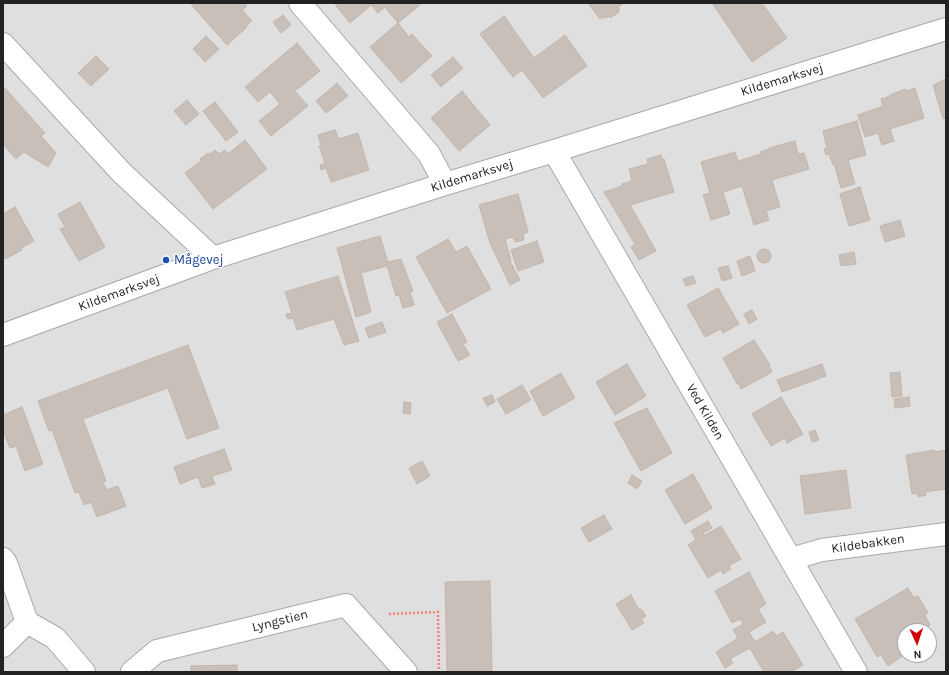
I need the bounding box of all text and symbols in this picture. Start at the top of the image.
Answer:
street label: Kildemarksvej [739,60,825,100]
street label: Kildemarksvej [429,156,515,196]
place label: Mågevej [174,252,223,268]
marker: Mågevej [161,255,171,265]
street label: Kildemarksvej [76,271,162,315]
street label: Ved Kilden [683,381,727,443]
street label: Kildebakken [830,531,906,557]
street label: Lyngstien [250,607,310,635]
north arrow [897,623,937,663]
text: N [913,648,922,661]

